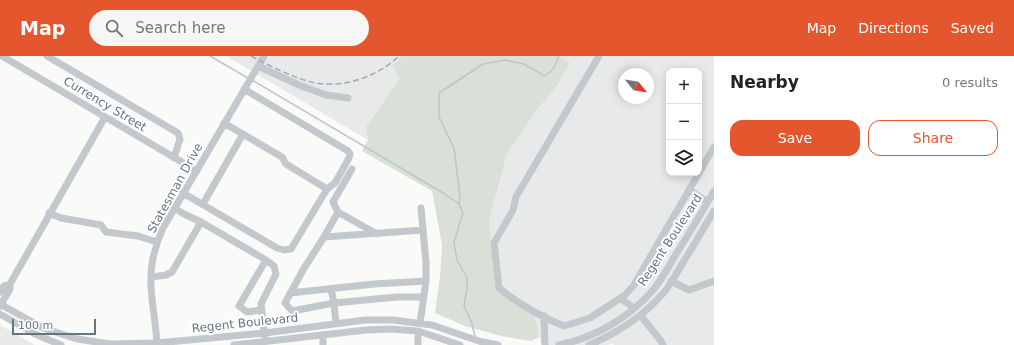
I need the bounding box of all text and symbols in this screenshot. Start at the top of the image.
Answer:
search box [89,10,369,46]
text: Map [20,17,65,39]
icon: search [103,17,125,39]
text: Search here [135,19,225,37]
text: Map [807,20,836,36]
text: Directions [858,20,929,36]
text: Saved [951,20,994,36]
north arrow [618,68,654,104]
map controls [666,68,702,176]
button: + [666,68,702,104]
text: Nearby [730,72,799,92]
street label: Currency Street [61,74,149,134]
text: 0 results [942,75,998,90]
button: − [666,104,702,140]
button: Save [730,120,860,156]
button: Share [868,120,998,156]
button: layers [666,140,702,176]
street label: Statesman Drive [145,141,205,235]
street label: Regent Boulevard [635,191,705,289]
street label: Regent Boulevard [191,310,299,336]
scale bar [12,317,96,336]
text: 100 m [18,319,53,332]

